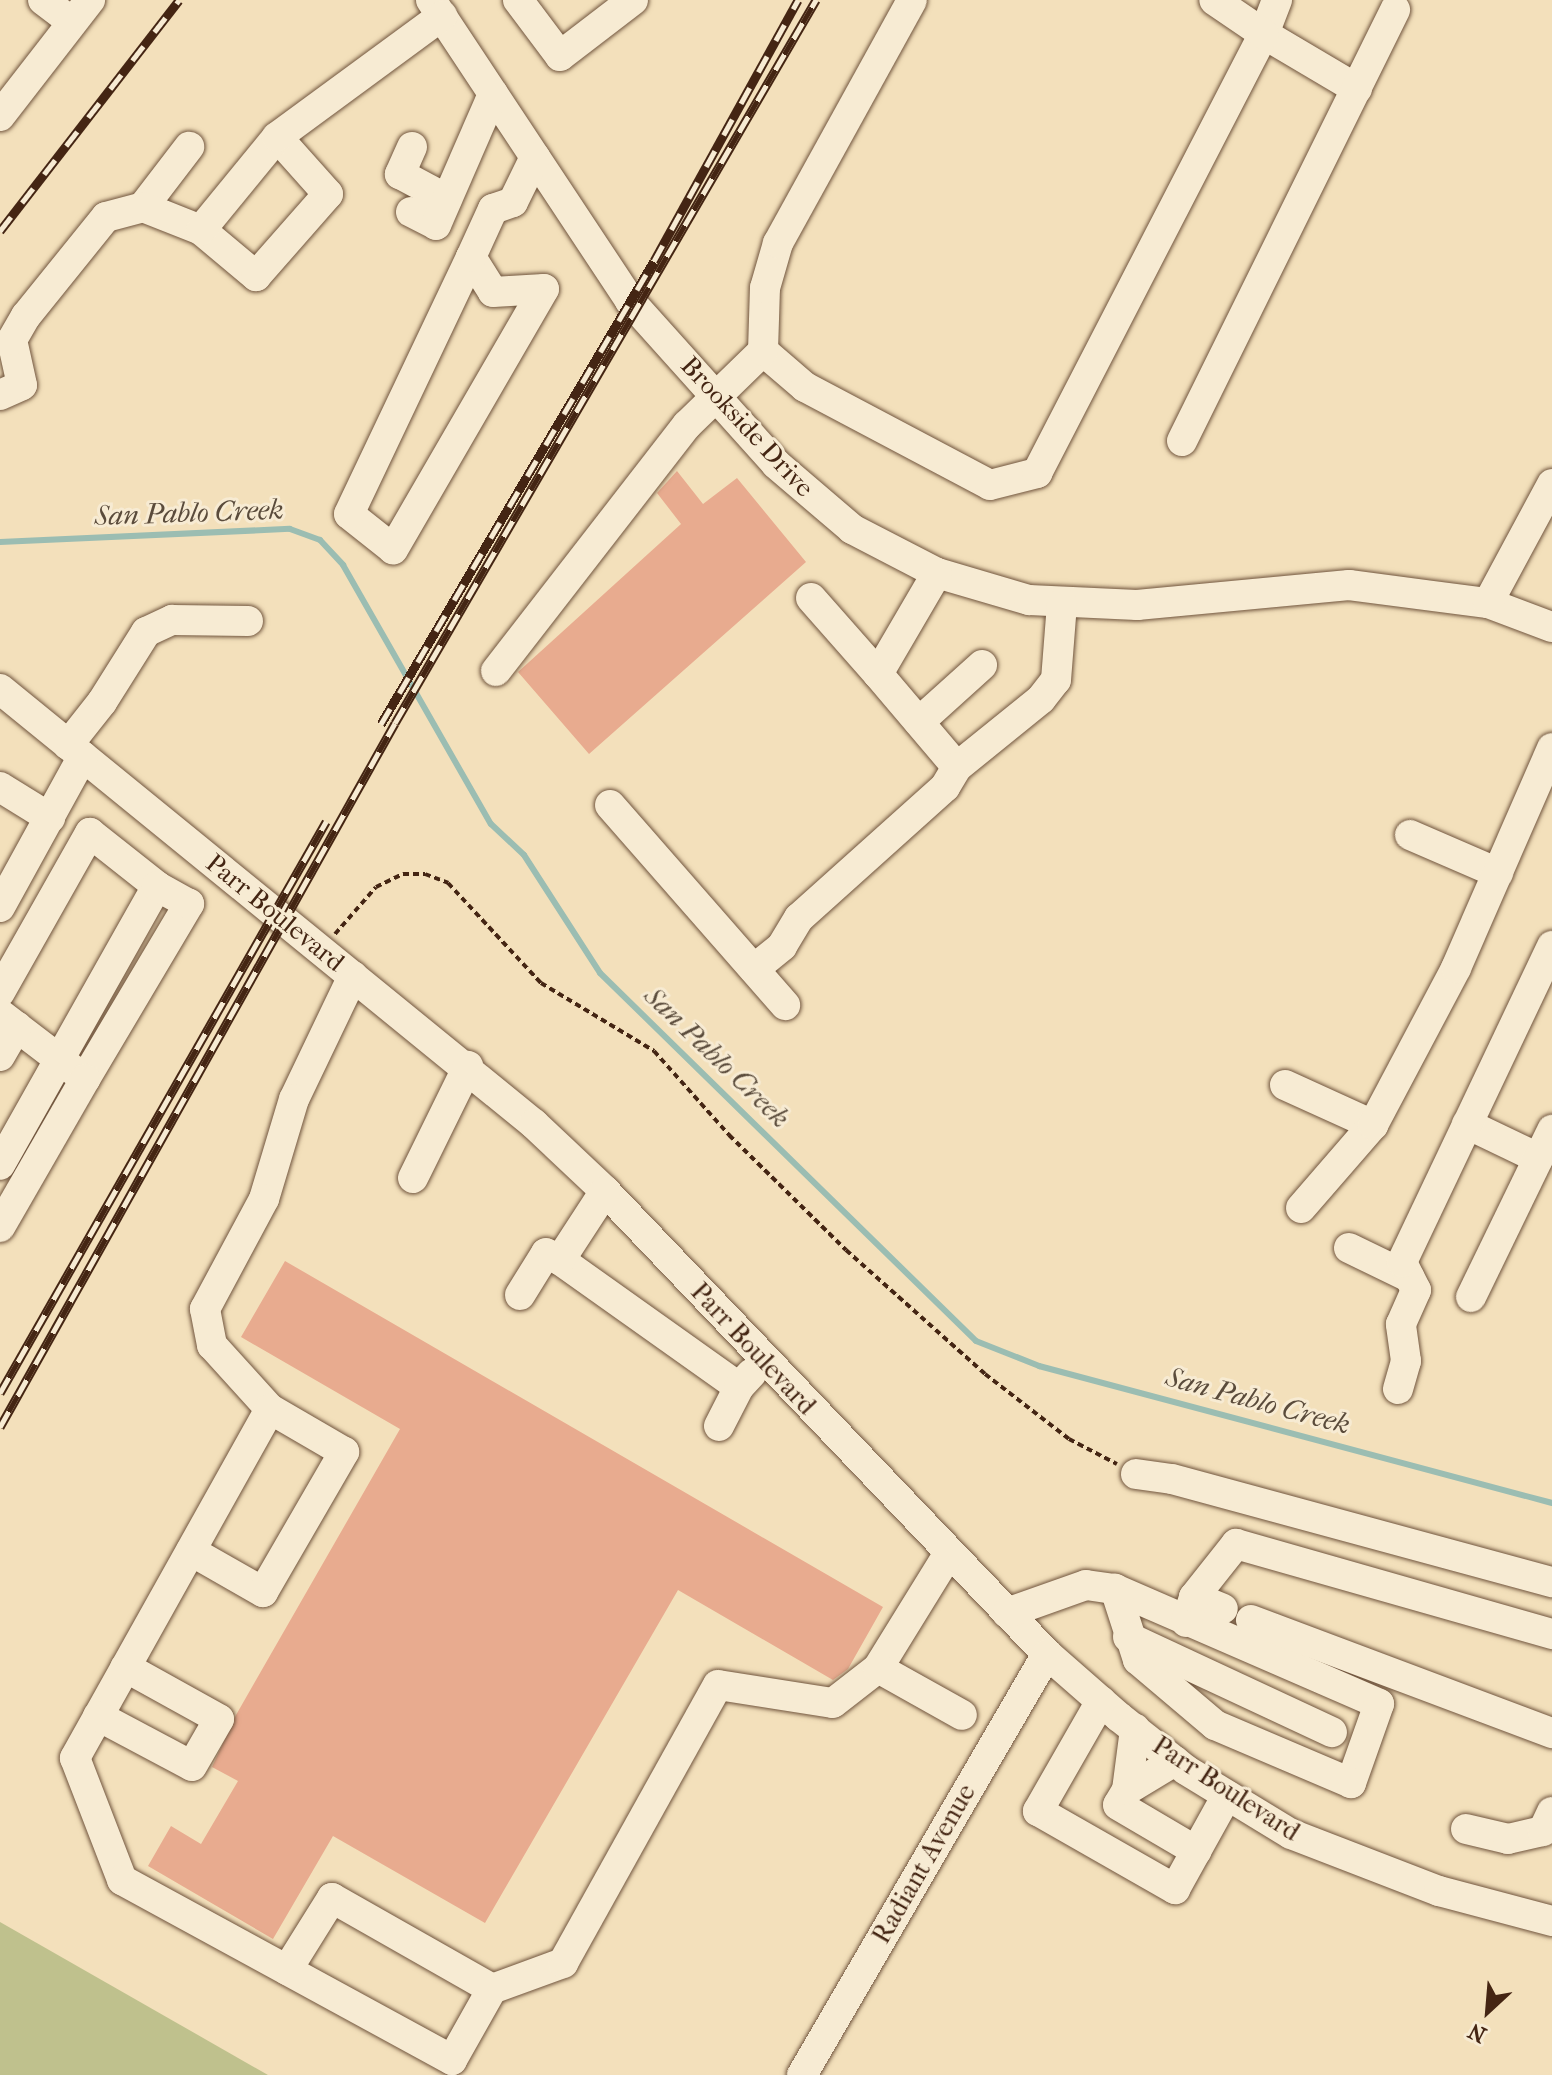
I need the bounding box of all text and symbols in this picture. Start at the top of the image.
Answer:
street label: Brookside Drive [674,350,820,504]
water label: San Pablo Creek [94,493,284,533]
street label: Parr Boulevard [200,848,350,978]
water label: San Pablo Creek [637,979,797,1135]
street label: Parr Boulevard [684,1277,822,1421]
water label: San Pablo Creek [1162,1360,1354,1442]
street label: Parr Boulevard [1147,1730,1305,1848]
street label: Radiant Avenue [866,1779,982,1949]
north arrow [1448,1971,1528,2051]
text: N [1464,2017,1491,2048]

